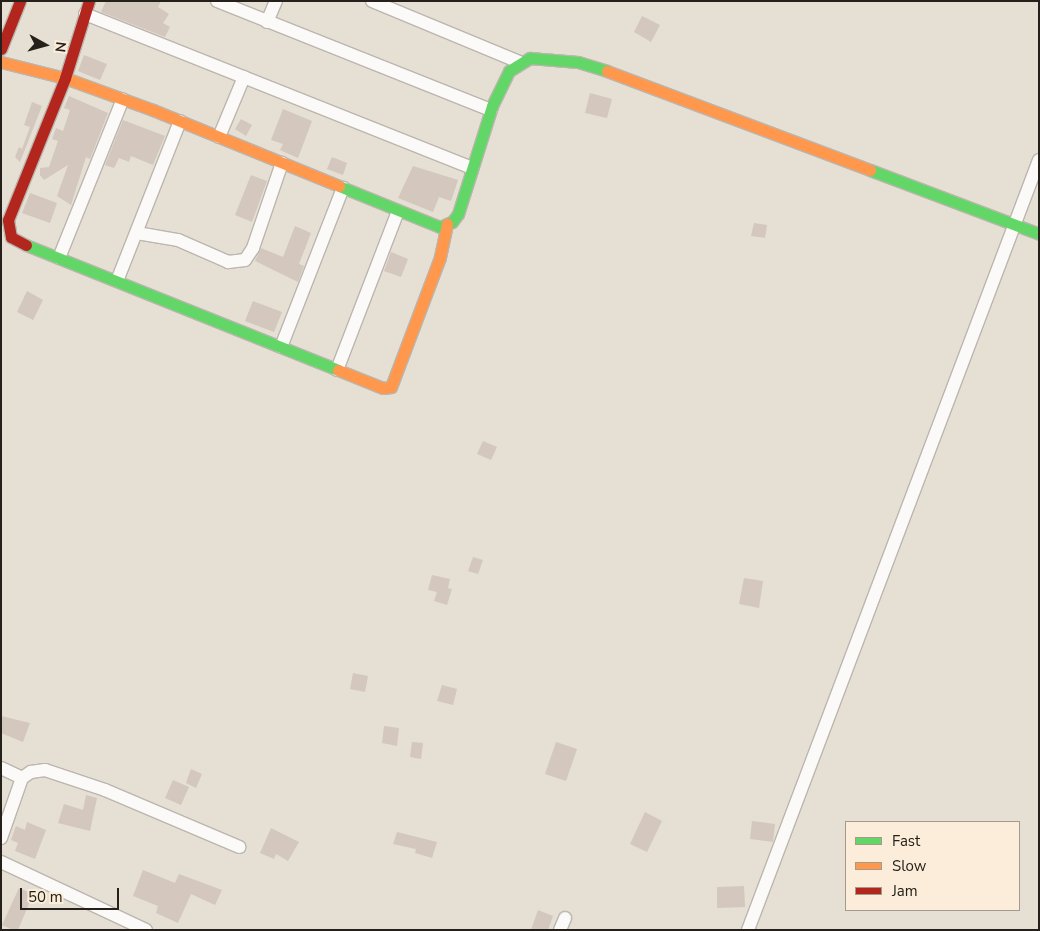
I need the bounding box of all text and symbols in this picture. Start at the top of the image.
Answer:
north arrow [20,20,70,70]
text: N [50,41,70,53]
legend [845,821,1020,911]
text: Fast [892,831,920,851]
text: Slow [892,856,926,876]
scale bar [22,878,121,910]
text: Jam [892,881,918,901]
text: 50 m [28,887,63,907]

